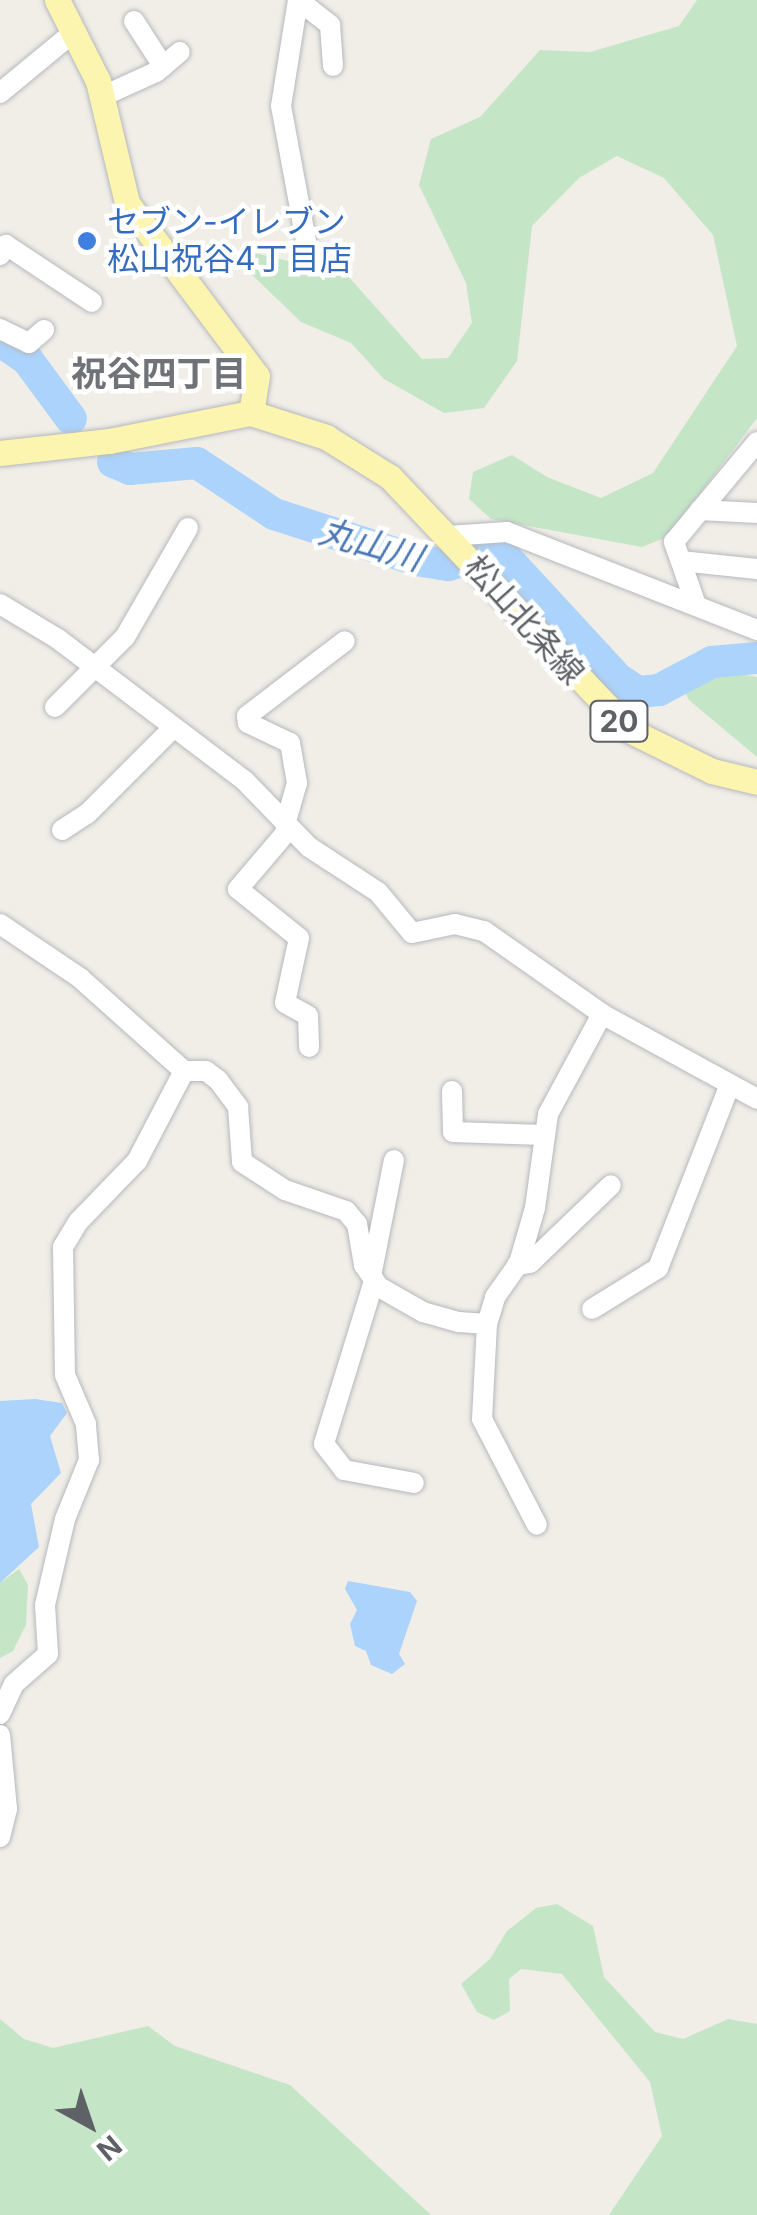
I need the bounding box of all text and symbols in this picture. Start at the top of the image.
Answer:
place label: セブン-イレブン 松山祝谷4丁目店 [107,204,352,279]
marker: セブン-イレブン 松山祝谷4丁目店 [76,230,98,252]
district label: 祝谷四丁目 [72,352,246,394]
water label: 丸山川 [315,509,427,579]
street label: 松山北条線 [456,548,592,692]
road number: 20 [589,696,649,746]
north arrow [40,2075,140,2175]
text: N [90,2128,128,2168]

